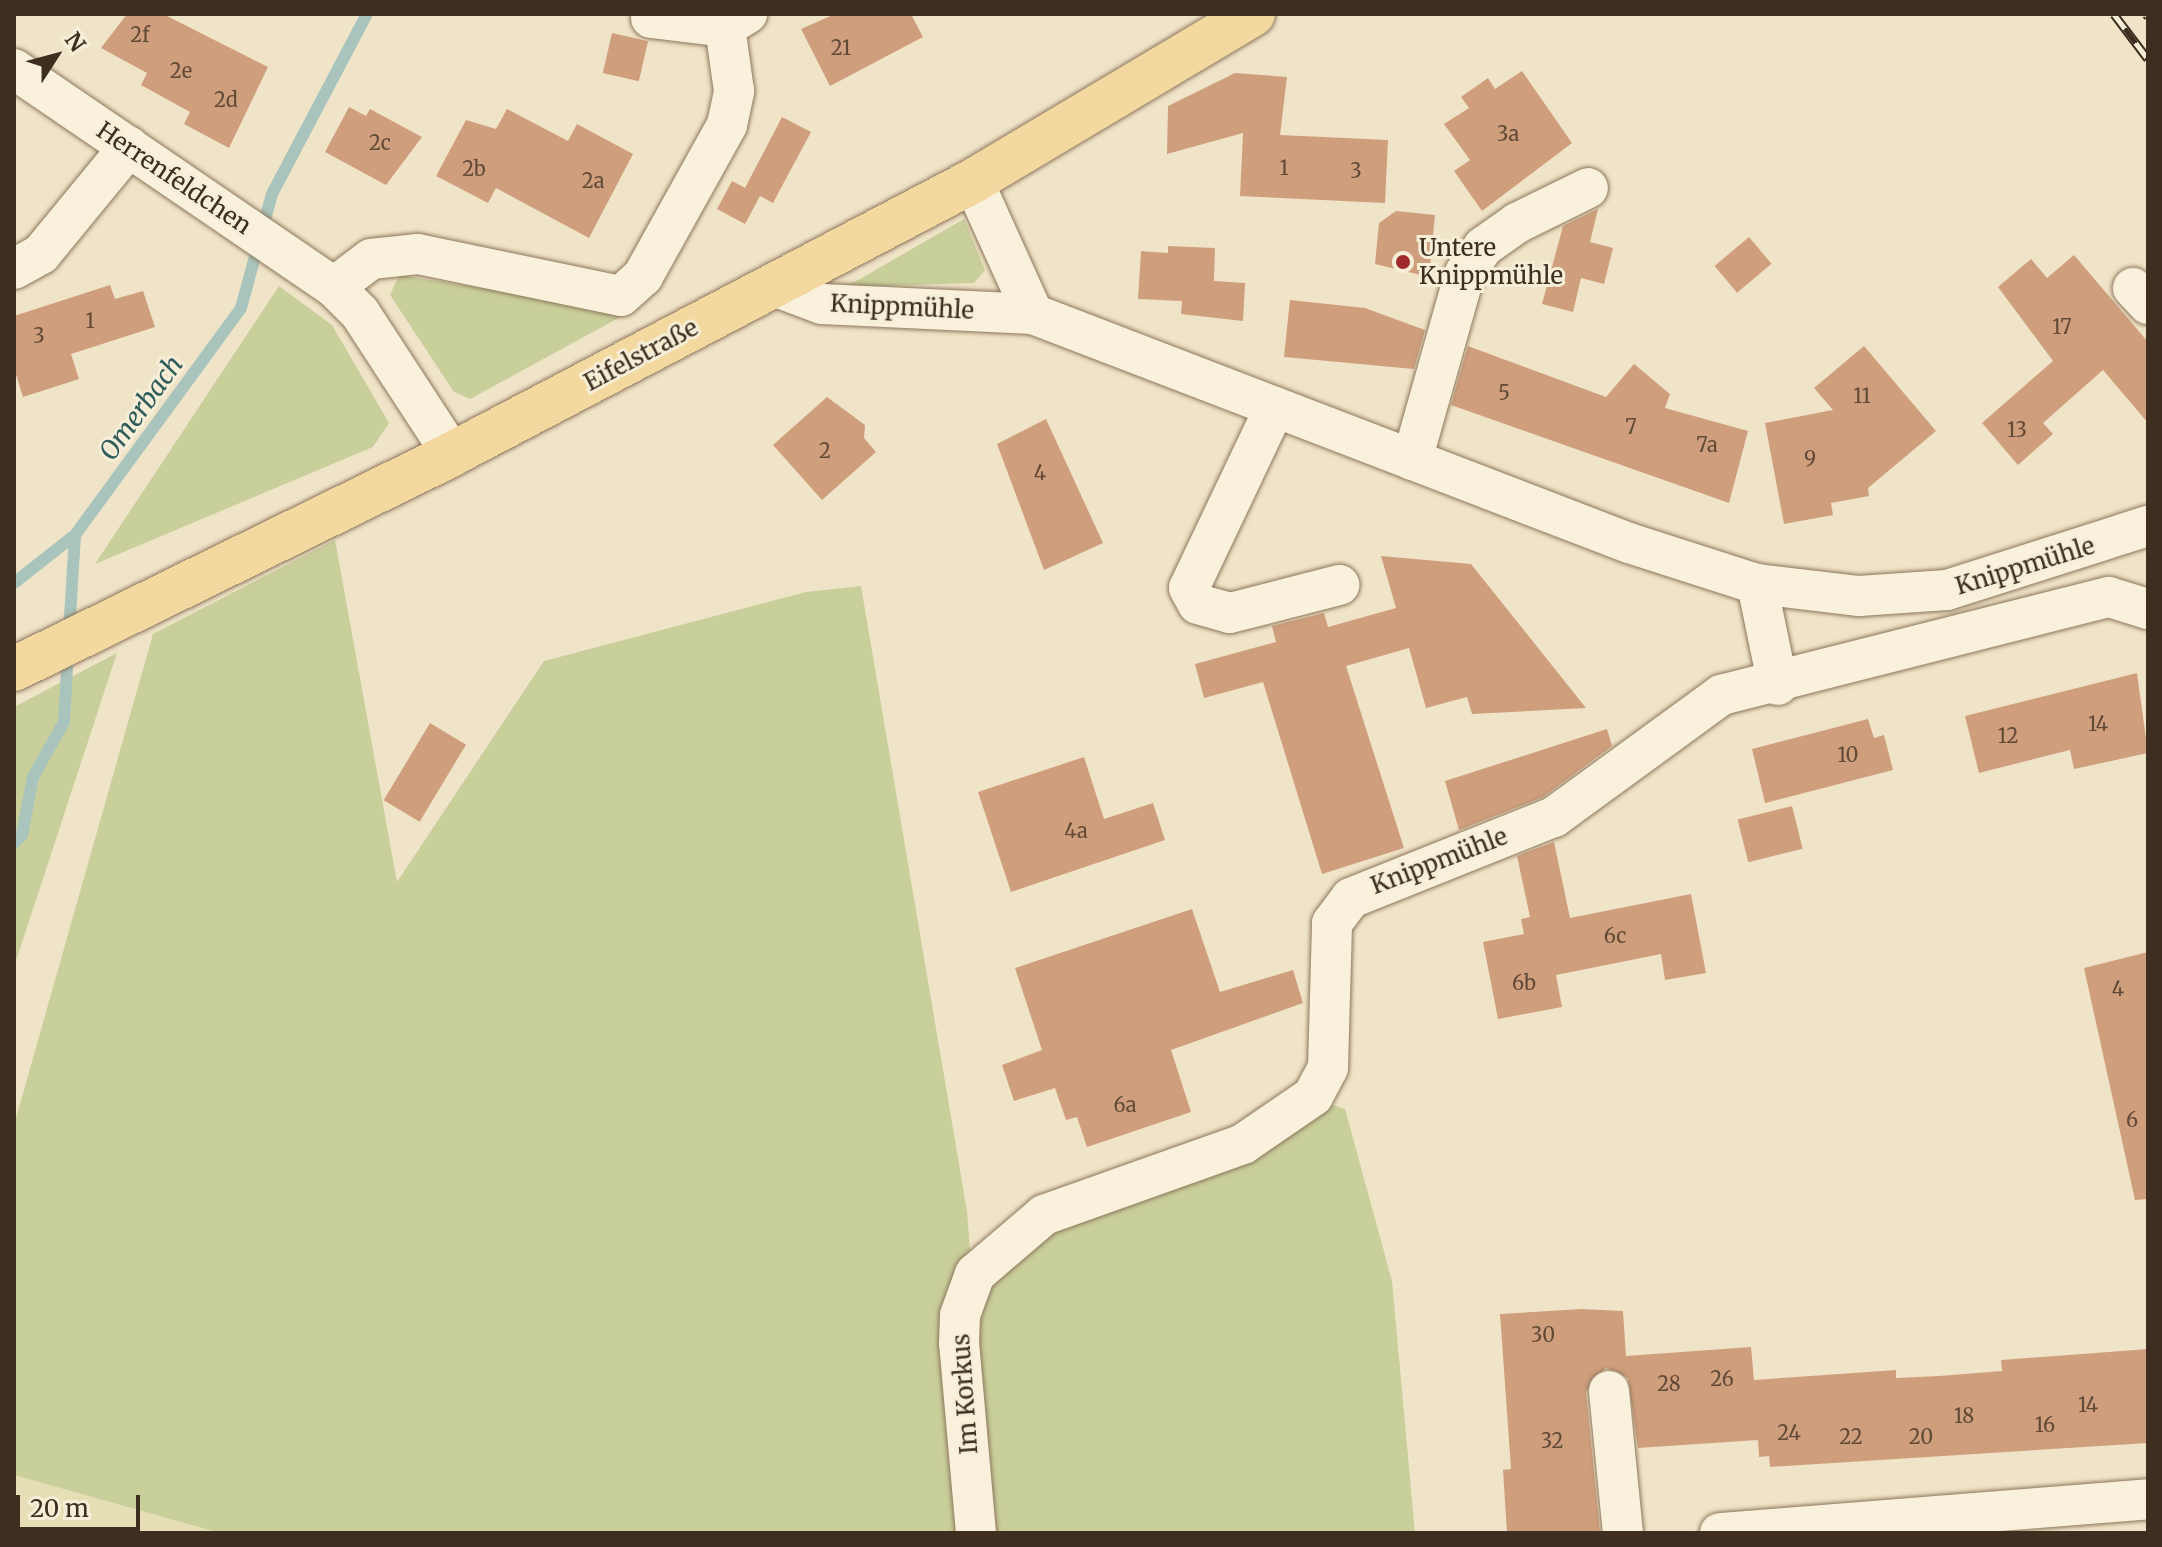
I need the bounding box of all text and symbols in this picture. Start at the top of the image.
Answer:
north arrow [16,16,96,96]
house number: 2f [130,22,150,46]
text: N [59,27,92,57]
house number: 21 [831,35,851,59]
house number: 2e [170,58,192,82]
house number: 2d [214,87,238,111]
street label: Herrenfeldchen [91,116,257,240]
house number: 3a [1497,121,1519,145]
house number: 2c [369,130,391,154]
house number: 1 [1279,155,1289,179]
house number: 2b [462,156,486,180]
house number: 3 [1350,158,1362,182]
house number: 2a [582,168,604,192]
place label: Untere Knippmühle [1419,234,1563,290]
marker: Untere Knippmühle [1394,253,1412,271]
street label: Knippmühle [829,289,975,325]
house number: 1 [85,308,95,332]
street label: Eifelstraße [579,313,703,397]
house number: 17 [2052,314,2072,338]
house number: 3 [33,323,45,347]
water label: Omerbach [93,350,189,466]
house number: 5 [1498,380,1510,404]
house number: 11 [1853,383,1871,407]
house number: 7 [1625,414,1637,438]
house number: 13 [2007,417,2027,441]
house number: 7a [1696,432,1718,456]
house number: 2 [819,438,831,462]
house number: 9 [1804,446,1816,470]
house number: 4 [1034,460,1046,484]
street label: Knippmühle [1952,531,2098,601]
house number: 14 [2088,711,2108,735]
house number: 12 [1998,723,2018,747]
house number: 10 [1837,742,1859,766]
house number: 4a [1064,818,1088,842]
street label: Knippmühle [1367,822,1511,900]
house number: 6c [1604,923,1626,947]
house number: 6b [1512,970,1536,994]
house number: 4 [2112,976,2124,1000]
house number: 6a [1113,1092,1137,1116]
house number: 6 [2126,1107,2138,1131]
house number: 30 [1531,1322,1555,1346]
street label: Im Korkus [946,1333,984,1455]
house number: 26 [1710,1366,1734,1390]
house number: 28 [1657,1371,1681,1395]
house number: 14 [2078,1392,2098,1416]
house number: 18 [1954,1403,1974,1427]
house number: 16 [2035,1412,2055,1436]
house number: 24 [1777,1420,1801,1444]
house number: 22 [1839,1424,1863,1448]
house number: 20 [1909,1424,1933,1448]
house number: 32 [1541,1428,1563,1452]
scale bar [20,1479,144,1529]
text: 20 m [30,1493,89,1524]

